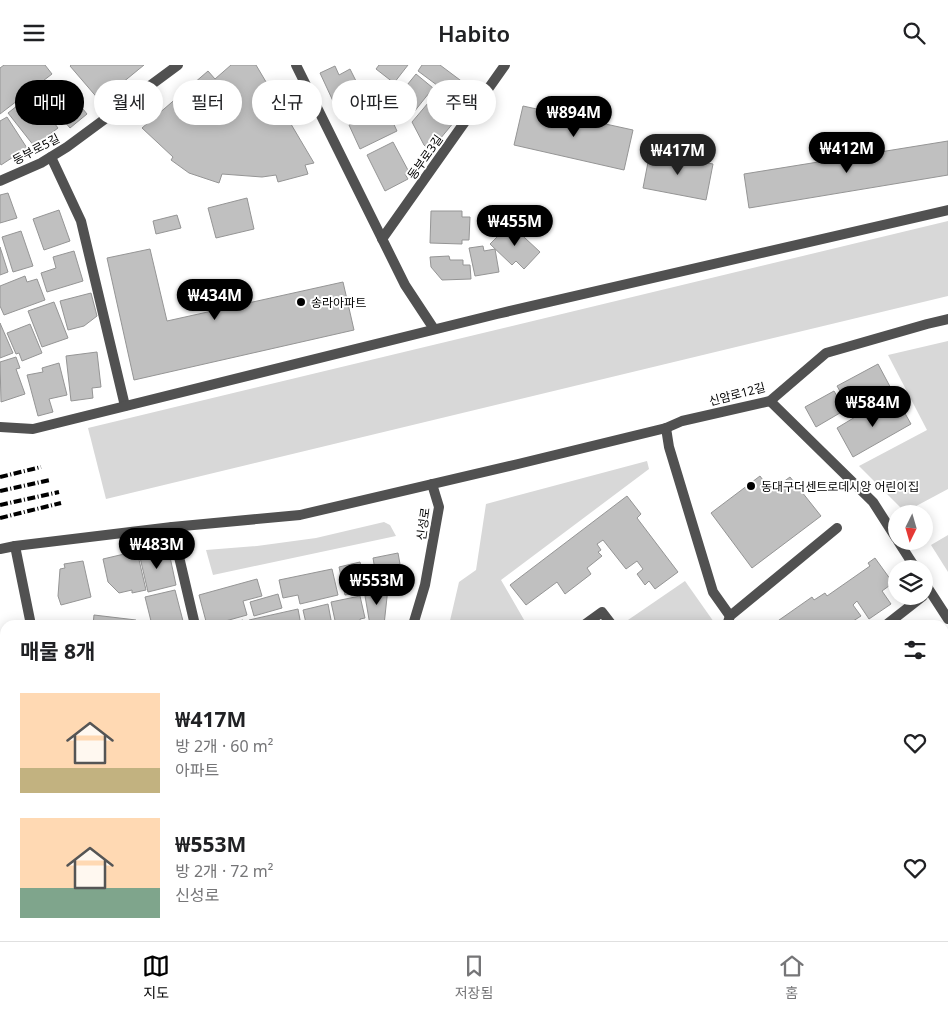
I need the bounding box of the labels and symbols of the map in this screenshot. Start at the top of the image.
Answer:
pin: ₩894M [539,95,609,138]
street label: 동부로5길 [9,130,63,168]
street label: 동부로3길 [403,131,447,183]
pin: ₩412M [812,131,882,174]
pin: ₩417M [643,133,713,176]
pin: ₩455M [480,205,550,247]
pin: ₩434M [180,279,250,321]
place label: 송라아파트 [311,294,366,311]
marker: 송라아파트 [295,296,307,308]
street label: 신암로12길 [707,378,767,410]
pin: ₩584M [838,385,908,428]
place label: 동대구더센트로데시앙 어린이집 [761,478,919,495]
marker: 동대구더센트로데시앙 어린이집 [745,480,757,492]
north arrow [888,505,932,550]
street label: 신성로 [412,506,434,542]
pin: ₩483M [122,527,192,570]
pin: ₩553M [342,563,412,606]

